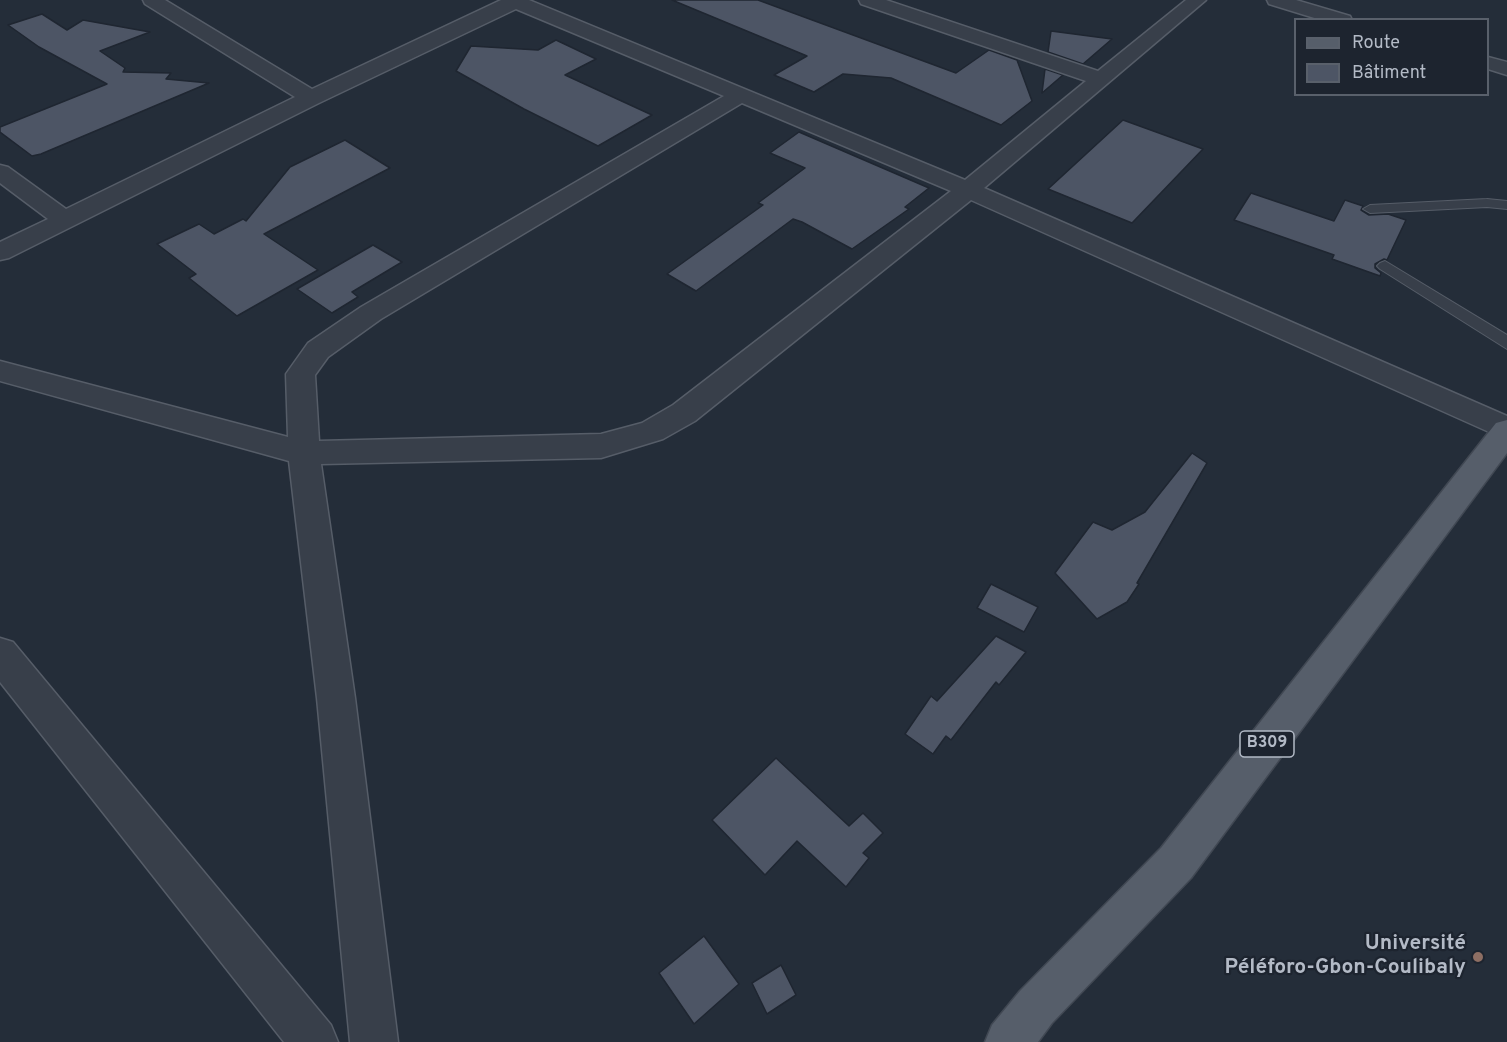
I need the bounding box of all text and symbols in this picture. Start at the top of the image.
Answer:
legend [1294,18,1489,96]
text: Route [1352,32,1400,55]
text: Bâtiment [1352,62,1426,85]
road number: B309 [1240,731,1294,757]
place label: Université Péléforo-Gbon-Coulibaly [1224,932,1466,982]
marker: Université Péléforo-Gbon-Coulibaly [1471,950,1485,964]

